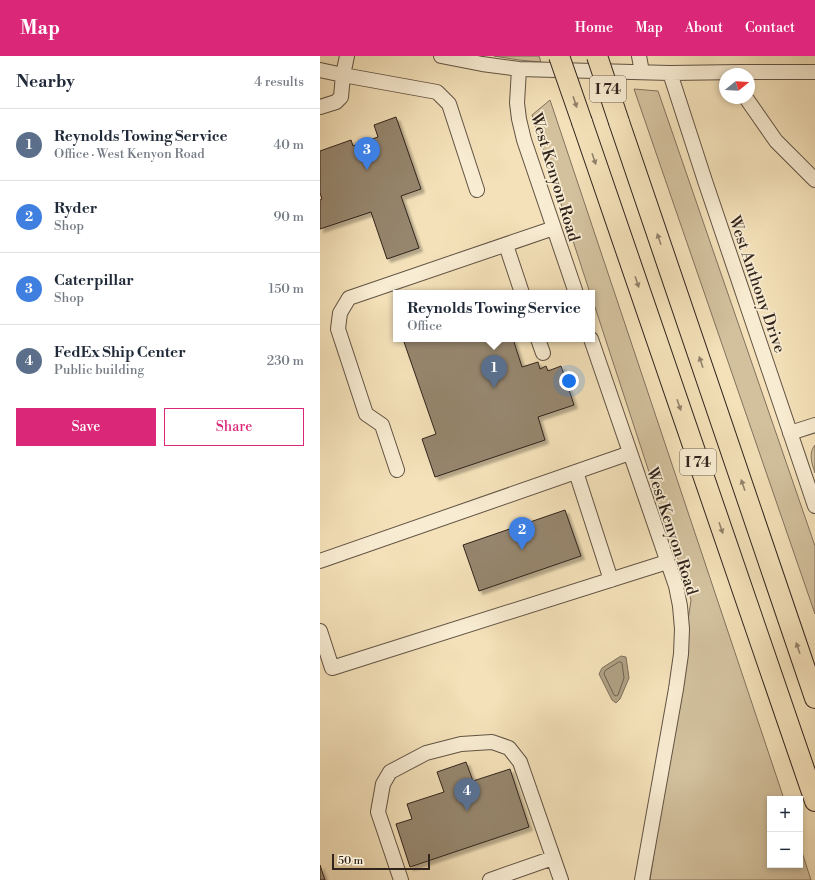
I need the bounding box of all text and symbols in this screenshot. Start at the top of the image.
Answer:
text: Map [20,16,60,40]
text: Home [575,19,613,37]
text: Map [635,19,663,37]
text: About [685,19,723,37]
text: Contact [745,19,795,37]
north arrow [719,68,755,104]
text: Nearby [16,71,75,93]
text: 4 results [254,74,304,90]
road number: I 74 [590,76,626,102]
one-way arrow [572,97,578,109]
street label: West Kenyon Road [526,110,584,244]
text: Reynolds Towing Service [54,127,228,146]
text: 1 [26,137,32,153]
text: 40 m [274,137,304,153]
pin: 3 [354,137,380,170]
text: Office · West Kenyon Road [54,146,205,162]
one-way arrow [592,153,598,165]
text: Ryder [54,199,97,218]
text: 2 [25,209,33,225]
text: 90 m [273,209,304,225]
street label: West Anthony Drive [724,212,790,356]
text: Shop [54,218,84,234]
one-way arrow [656,233,662,245]
text: Caterpillar [54,271,134,290]
one-way arrow [634,276,640,288]
text: 3 [25,281,33,297]
text: 150 m [269,281,304,297]
text: Shop [54,290,84,306]
popup [393,290,595,342]
text: Reynolds Towing Service [407,299,581,318]
text: Office [407,318,442,334]
text: FedEx Ship Center [54,343,186,362]
text: 4 [25,353,33,369]
text: 230 m [267,353,304,369]
pin: 1 [481,355,507,388]
one-way arrow [697,356,703,368]
text: Public building [54,362,144,378]
your location [559,371,579,391]
one-way arrow [676,399,682,411]
button: Save [16,408,156,446]
button: Share [164,408,304,446]
road number: I 74 [680,449,716,475]
street label: West Kenyon Road [642,464,702,598]
one-way arrow [739,479,745,491]
pin: 2 [509,517,535,550]
one-way arrow [718,522,724,534]
one-way arrow [795,642,801,654]
pin: 4 [454,778,480,811]
map controls [767,796,803,868]
button: + [767,796,803,832]
button: − [767,832,803,868]
scale bar [332,852,430,871]
text: 50 m [338,854,363,868]

